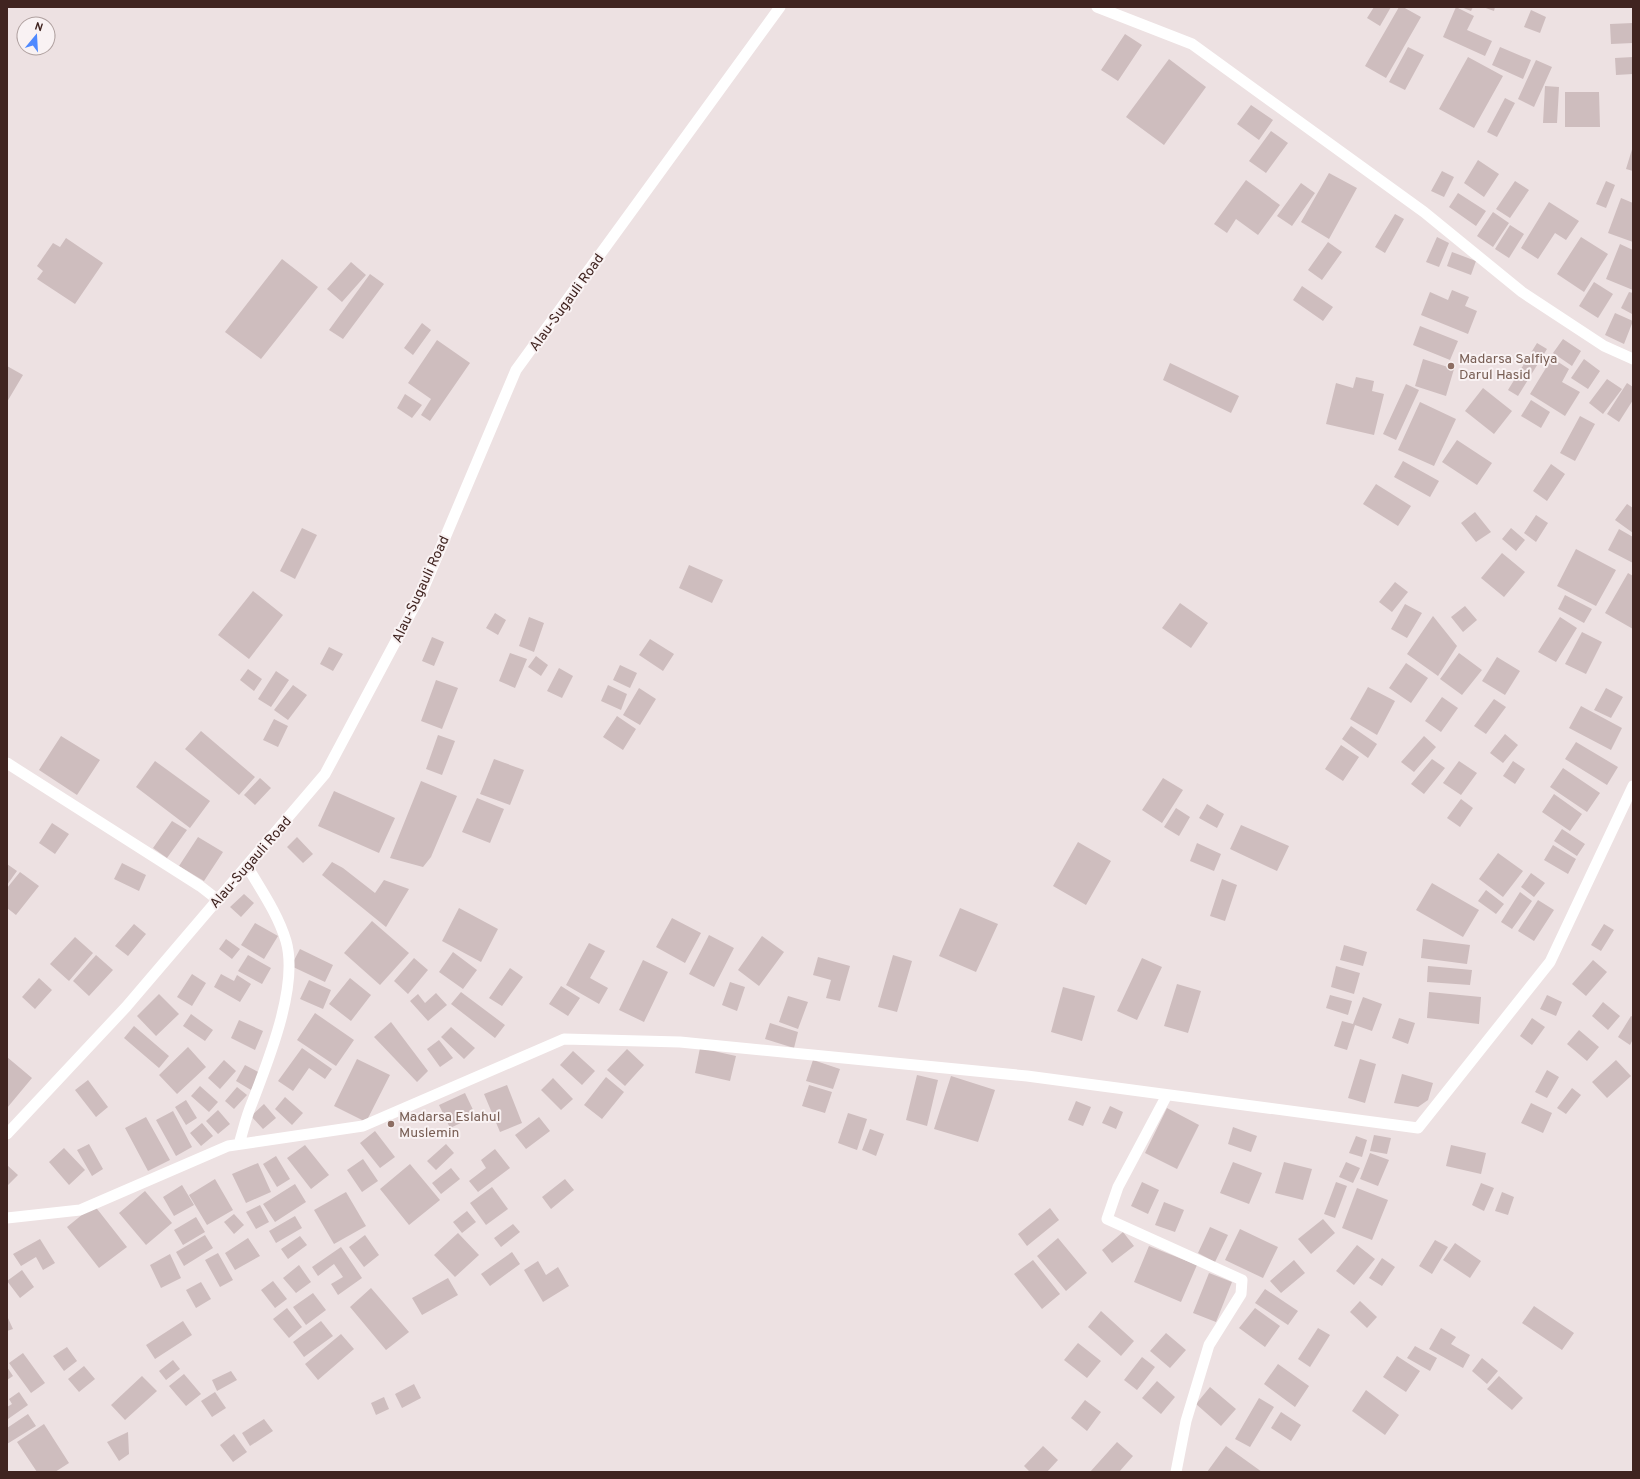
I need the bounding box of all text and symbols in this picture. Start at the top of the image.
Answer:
north arrow [16,16,56,56]
text: N [33,20,45,35]
street label: Alau-Sugauli Road [526,251,608,355]
place label: Madarsa Salfiya Darul Hasid [1459,351,1557,384]
marker: Madarsa Salfiya Darul Hasid [1446,361,1456,371]
street label: Alau-Sugauli Road [389,533,454,646]
street label: Alau-Sugauli Road [207,814,296,912]
place label: Madarsa Eslahul Muslemin [399,1109,500,1142]
marker: Madarsa Eslahul Muslemin [386,1119,396,1129]

